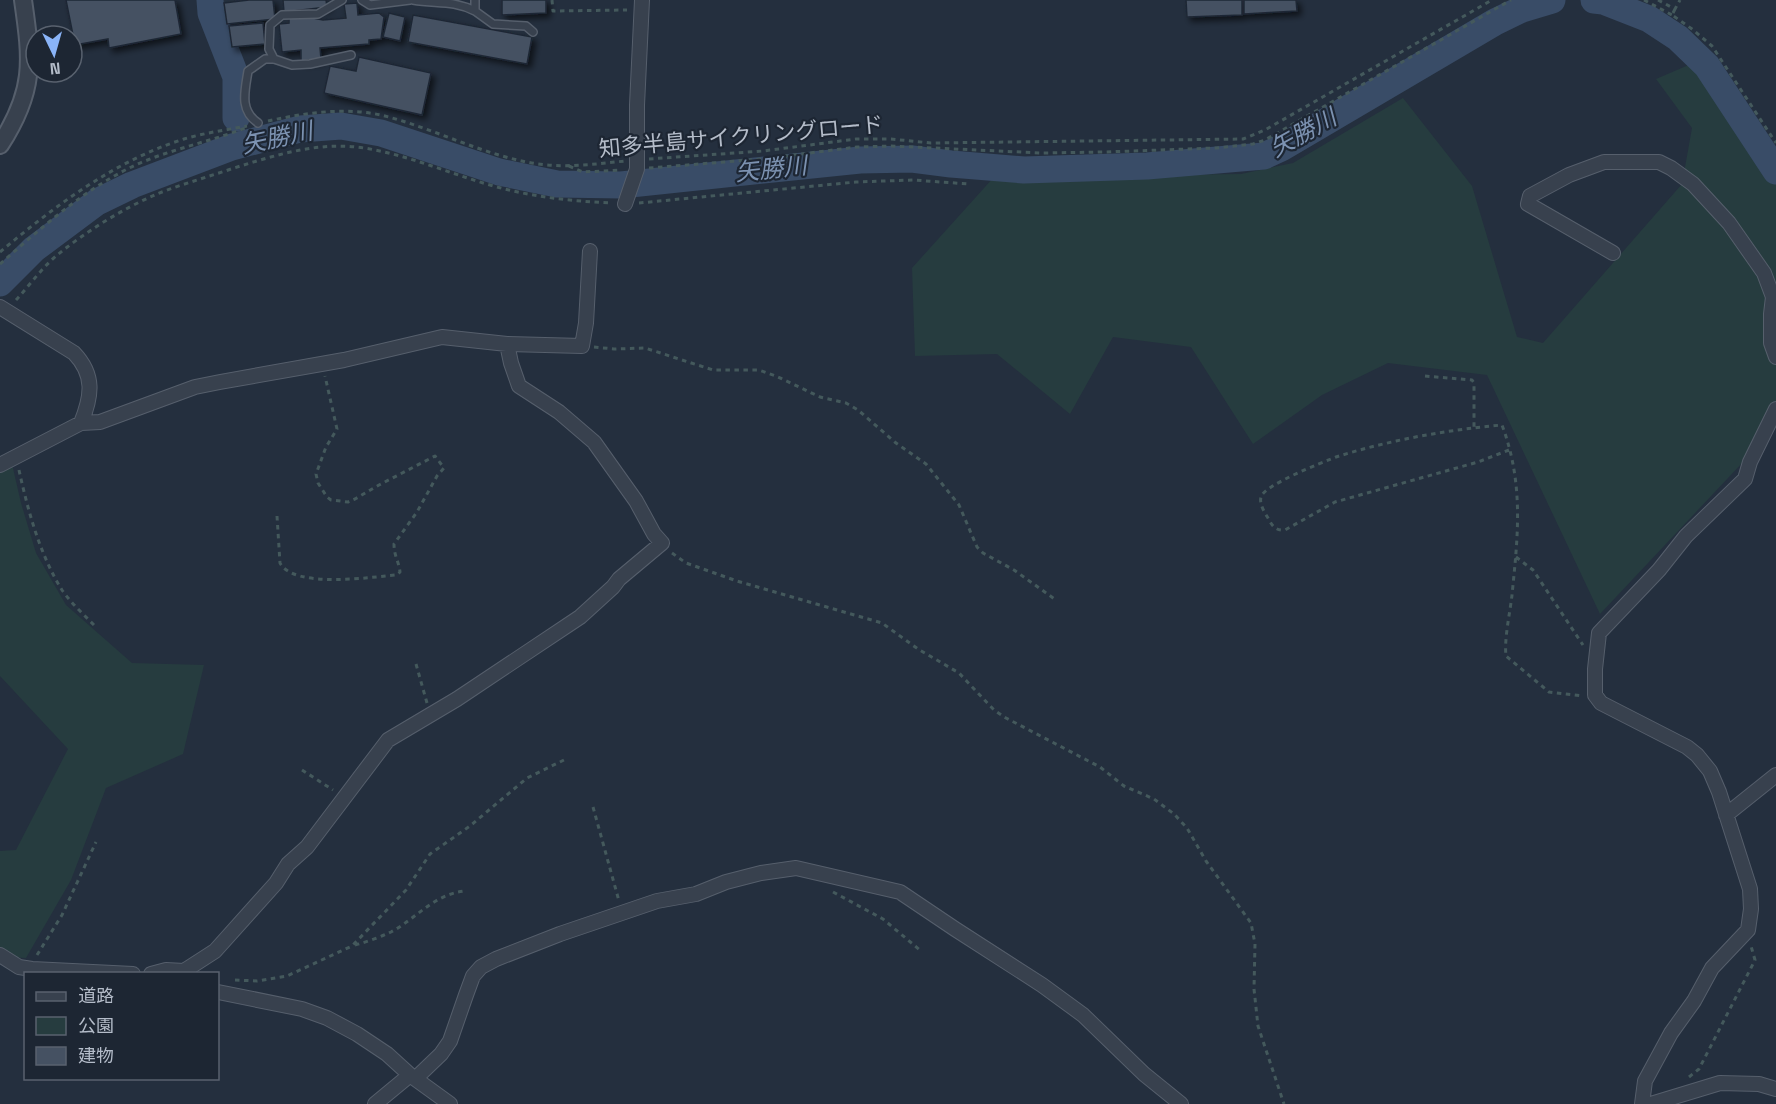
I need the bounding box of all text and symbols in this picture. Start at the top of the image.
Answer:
north arrow [24,24,84,84]
text: N [49,58,62,79]
water label: 矢勝川 [1264,100,1344,164]
street label: 知多半島サイクリングロード [598,110,884,162]
water label: 矢勝川 [238,114,318,160]
water label: 矢勝川 [734,149,811,188]
legend [24,972,219,1080]
text: 道路 [78,984,114,1007]
text: 公園 [78,1014,114,1037]
text: 建物 [78,1044,114,1067]

